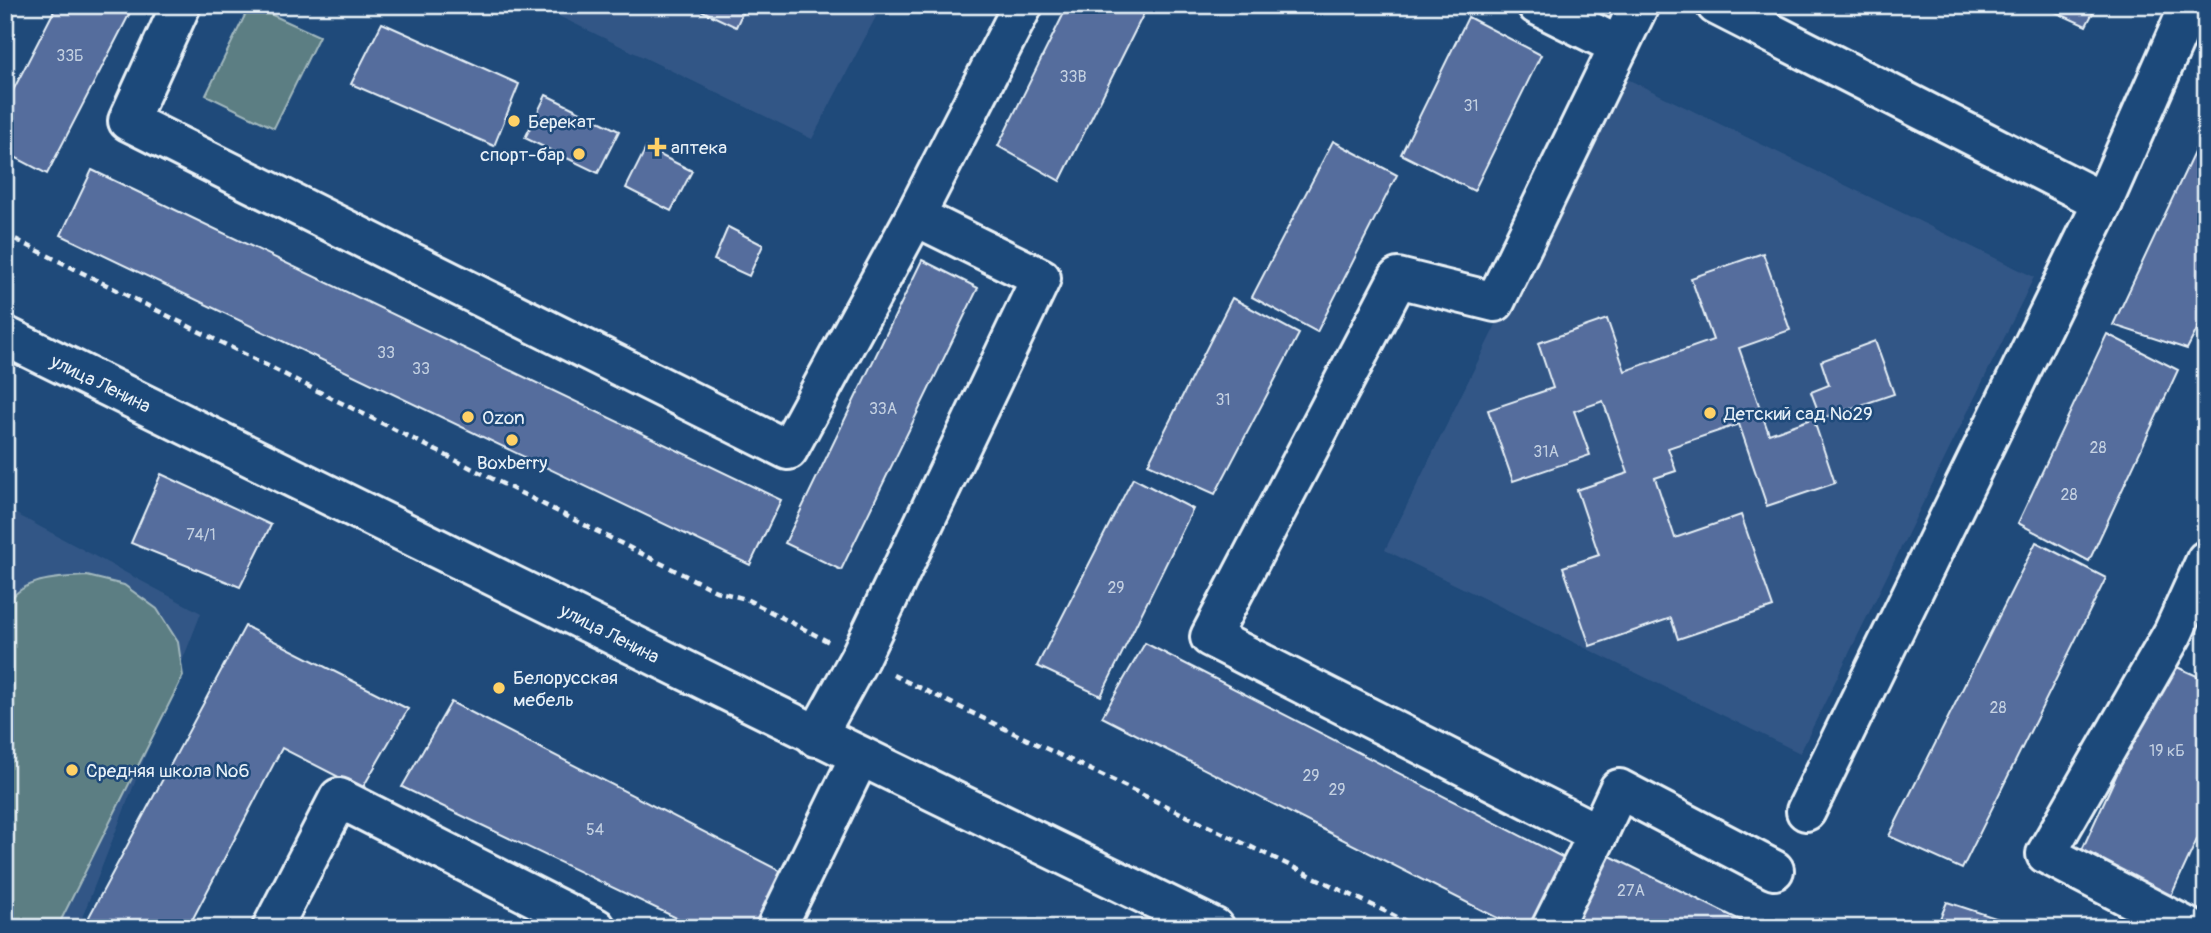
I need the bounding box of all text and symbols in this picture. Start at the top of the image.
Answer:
house number: 33Б [56,46,84,66]
house number: 33В [1060,67,1086,87]
house number: 31 [1463,96,1479,116]
place label: Берекат [528,110,596,134]
marker: Берекат [506,113,522,129]
place label: аптека [671,136,727,160]
marker: аптека [649,139,665,155]
place label: спорт-бар [480,143,565,167]
marker: спорт-бар [571,146,587,162]
house number: 33 [377,343,395,363]
street label: улица Ленина [46,349,155,419]
house number: 33 [412,359,430,379]
house number: 31 [1215,390,1231,410]
house number: 33А [869,399,897,419]
place label: Детский сад №29 [1723,402,1873,426]
marker: Детский сад №29 [1702,405,1718,421]
place label: Ozon [482,406,525,430]
marker: Ozon [460,409,476,425]
marker: Boxberry [504,432,520,448]
house number: 28 [2089,438,2107,458]
house number: 31А [1533,442,1559,462]
place label: Boxberry [477,451,547,475]
house number: 28 [2060,485,2078,505]
house number: 74/1 [186,525,216,545]
house number: 29 [1107,578,1125,598]
street label: улица Ленина [555,598,663,669]
place label: Белорусская мебель [513,666,618,712]
marker: Белорусская мебель [491,680,507,696]
house number: 28 [1989,698,2007,718]
house number: 19 кБ [2149,741,2185,761]
place label: Средняя школа №6 [86,759,249,783]
marker: Средняя школа №6 [64,762,80,778]
house number: 29 [1302,766,1320,786]
house number: 29 [1328,780,1346,800]
house number: 54 [586,820,604,840]
house number: 27А [1617,881,1645,901]

